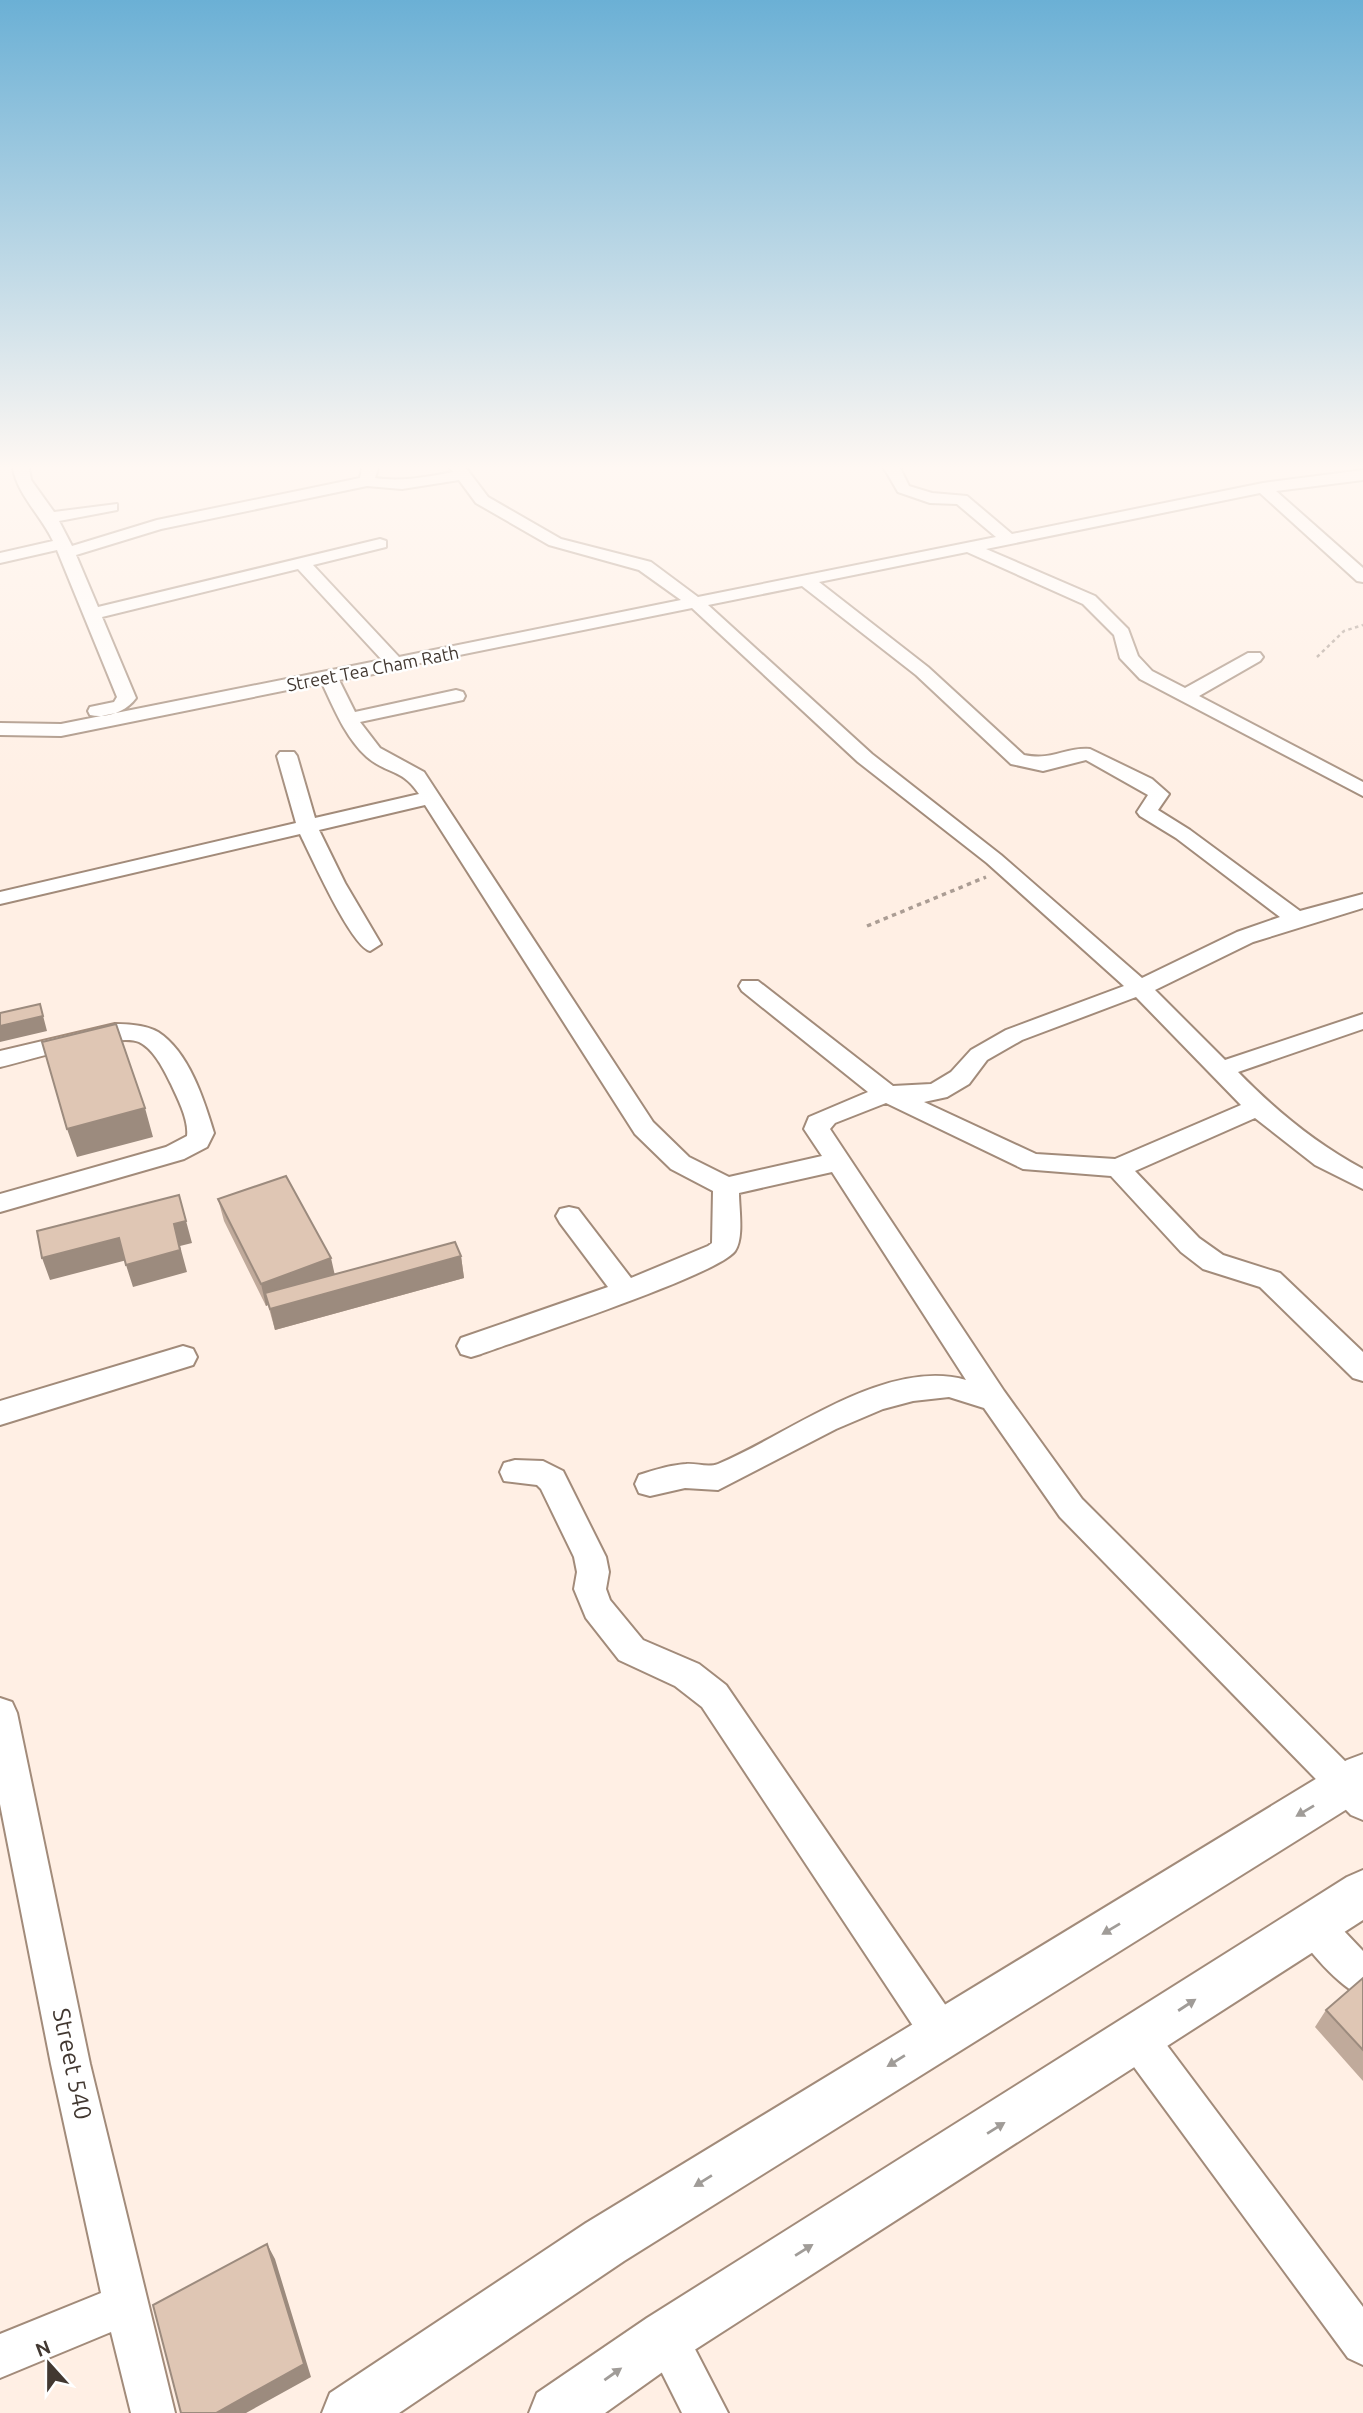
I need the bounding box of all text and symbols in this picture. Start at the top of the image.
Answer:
street label: Street Tea Cham Rath [285,642,461,695]
one-way arrow [1295,1804,1314,1817]
one-way arrow [1101,1923,1120,1936]
one-way arrow [1178,1999,1197,2012]
street label: Street 540 [48,2006,97,2122]
one-way arrow [886,2054,905,2067]
one-way arrow [986,2121,1005,2134]
one-way arrow [693,2175,712,2188]
one-way arrow [794,2243,813,2256]
north arrow [14,2329,84,2399]
text: N [32,2335,53,2361]
one-way arrow [604,2367,622,2381]

